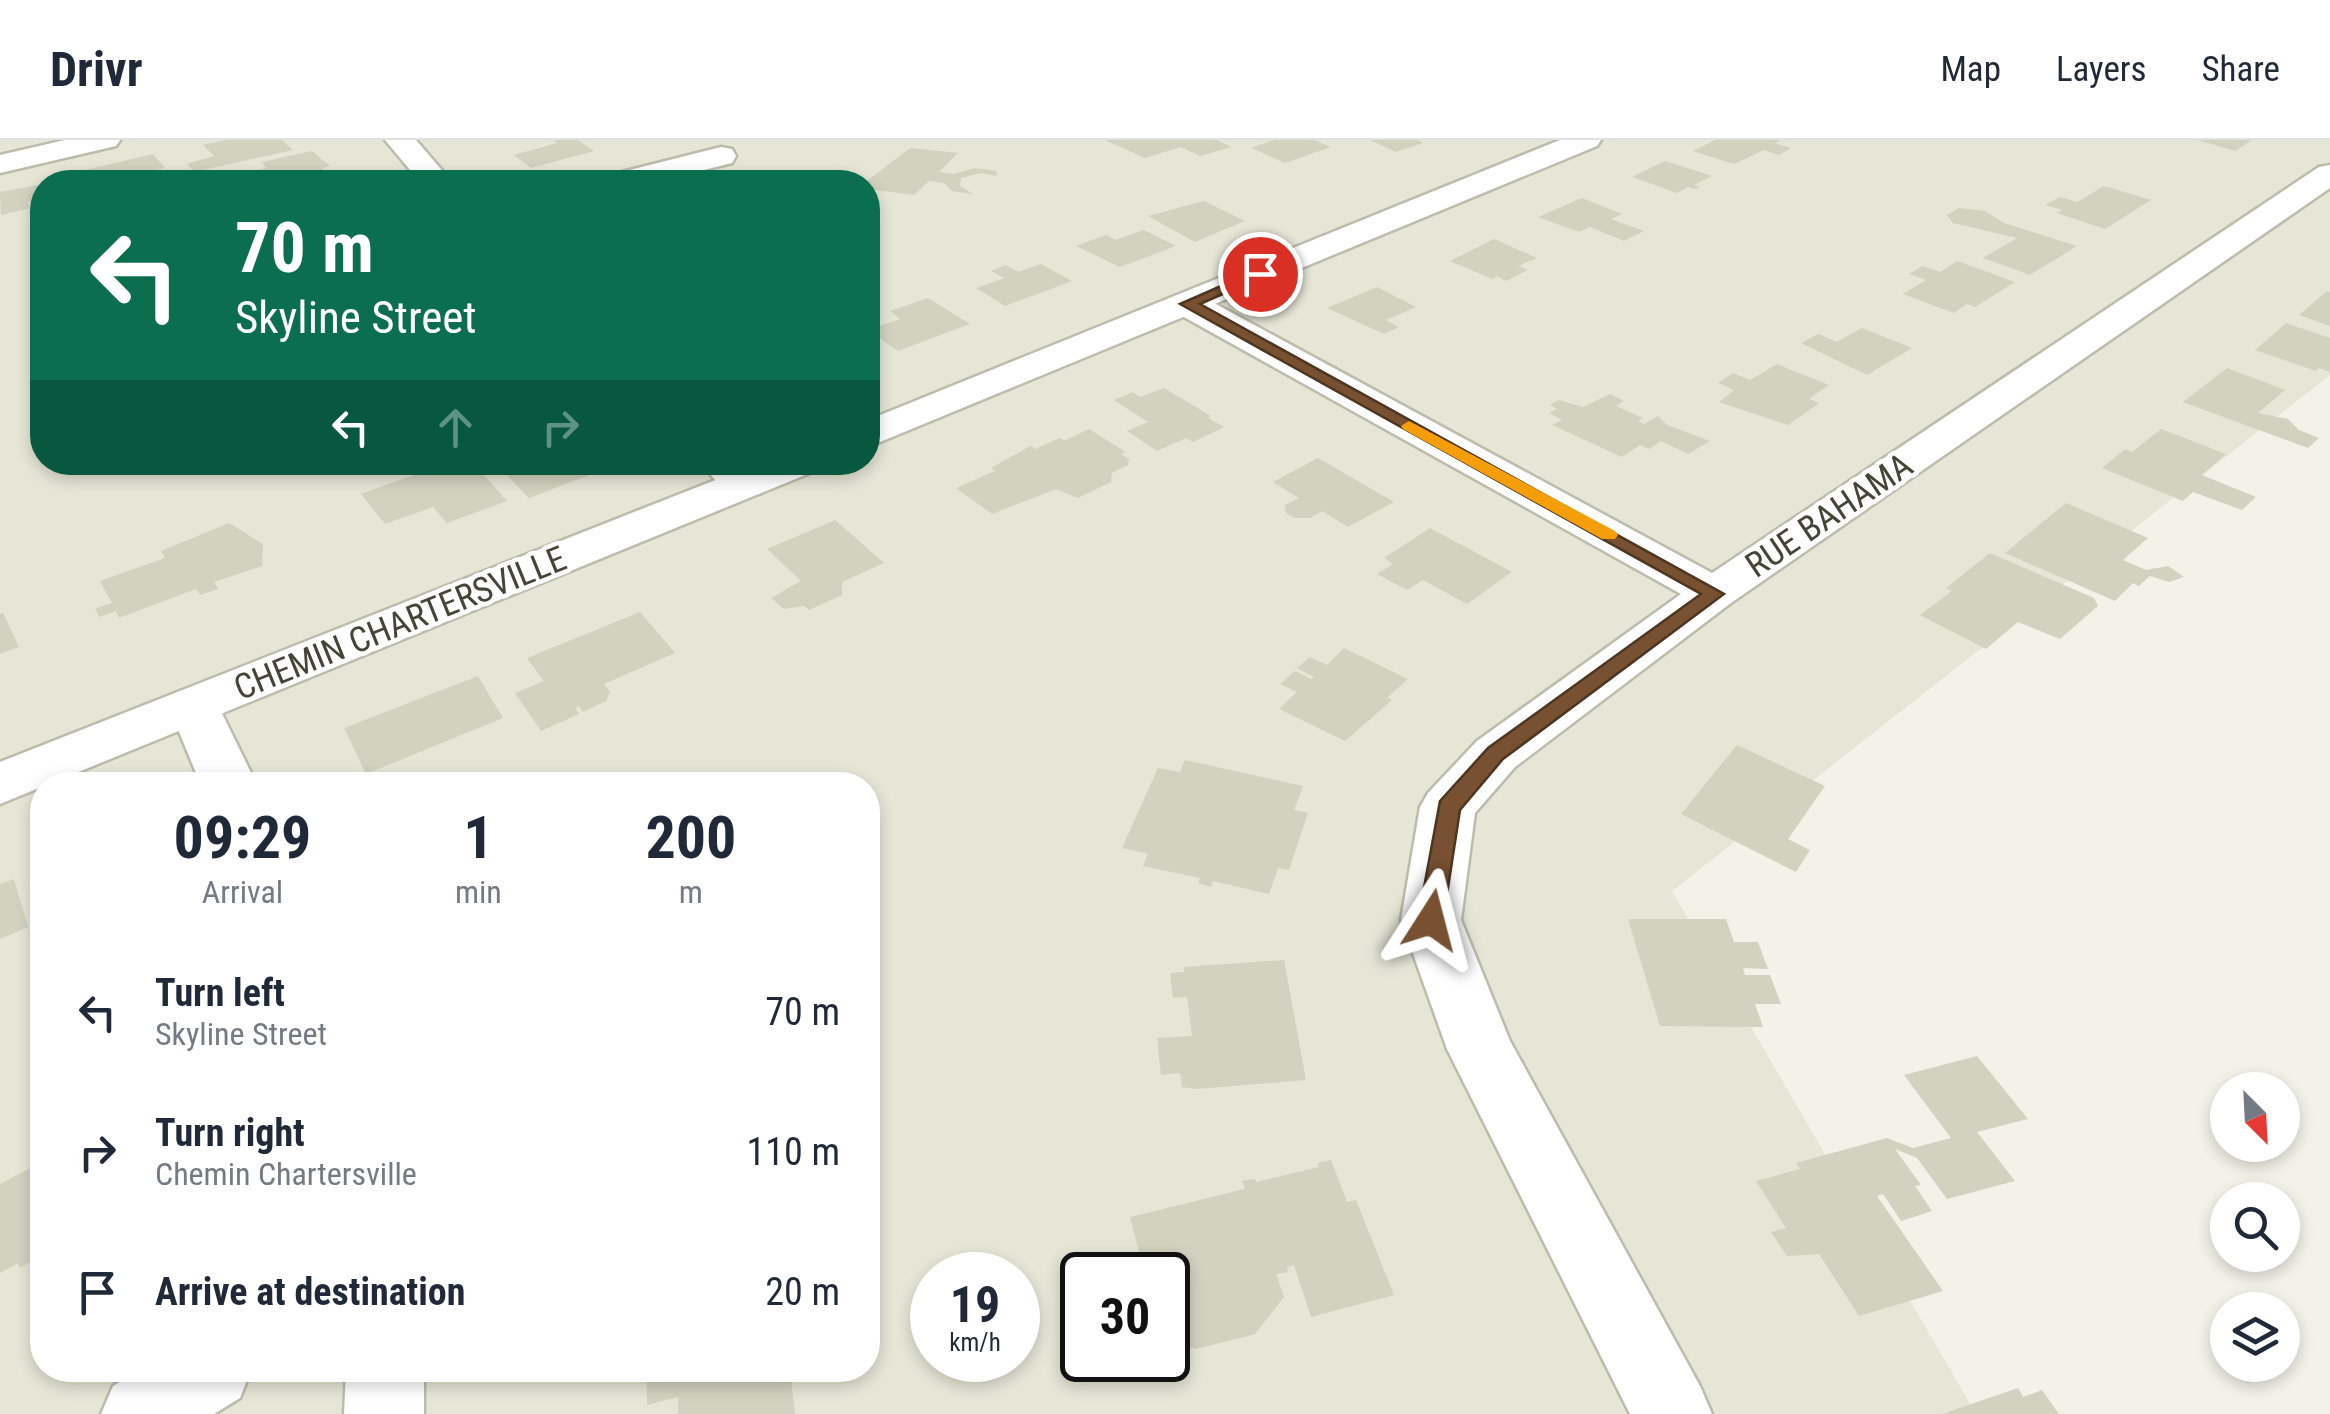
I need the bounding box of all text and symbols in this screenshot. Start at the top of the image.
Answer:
text: Drivr [50,41,143,98]
text: Map [1940,49,2001,90]
text: Layers [2056,49,2146,90]
text: Share [2201,49,2280,90]
text: 70 m [235,207,374,289]
icon: left [70,210,200,340]
pin [1218,232,1303,317]
icon: arrive [1233,247,1288,302]
text: Skyline Street [235,291,477,344]
icon: left [323,400,378,455]
icon: ahead [428,400,483,455]
icon: right [533,400,588,455]
street label: RUE BAHAMA [1738,445,1920,586]
street label: CHEMIN CHARTERSVILLE [228,538,572,709]
text: 09:29 [174,802,311,873]
text: 1 [463,802,494,873]
text: 200 [645,802,736,873]
position arrow [1379,868,1483,972]
text: Arrival [202,873,283,911]
text: min [455,873,502,911]
text: m [679,873,703,911]
text: Turn left [155,971,285,1015]
icon: left [70,985,125,1040]
text: 70 m [765,990,840,1034]
text: Skyline Street [155,1015,327,1053]
north arrow [2210,1072,2300,1162]
map controls [2210,1072,2300,1382]
text: Turn right [155,1111,305,1155]
icon: right [70,1125,125,1180]
text: 110 m [746,1130,840,1174]
text: Chemin Chartersville [155,1155,417,1193]
button: search [2210,1182,2300,1272]
speed limit sign: 30 [1060,1252,1190,1382]
icon: arrive [70,1265,125,1320]
text: Arrive at destination [155,1270,465,1314]
text: 20 m [765,1270,840,1314]
text: 19 [950,1276,1000,1334]
button: layers [2210,1292,2300,1382]
text: km/h [949,1328,1001,1357]

